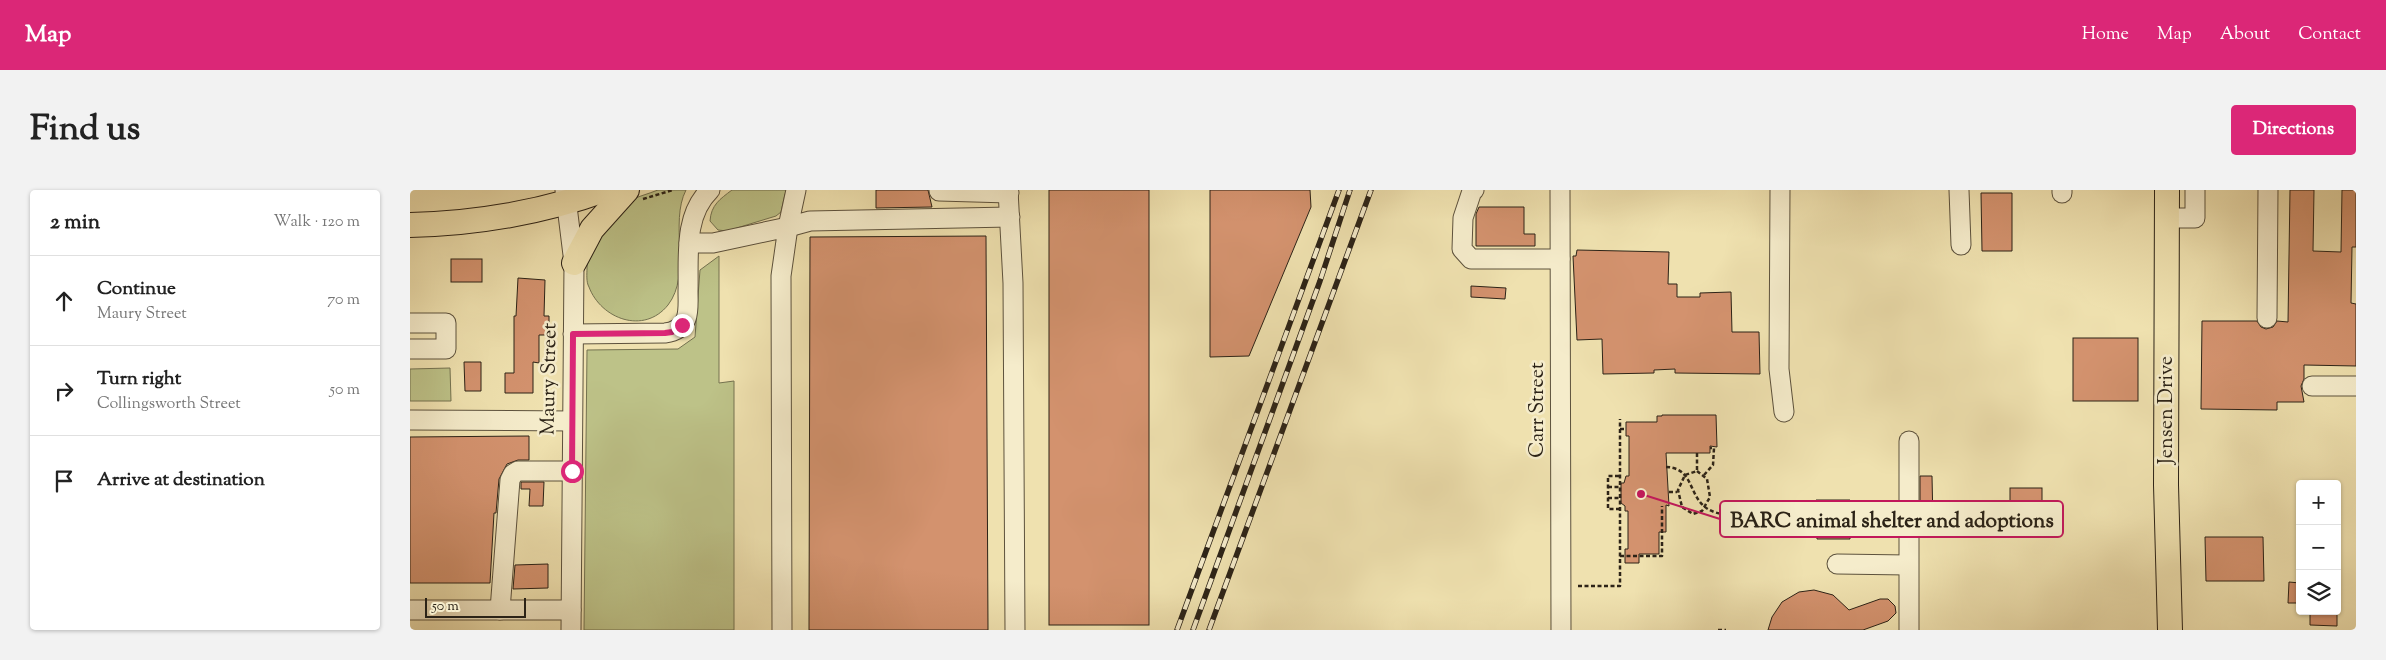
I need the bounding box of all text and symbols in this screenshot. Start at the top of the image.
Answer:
text: Map [25,18,71,52]
text: Home [2082,22,2129,48]
text: Map [2157,22,2192,48]
text: About [2220,22,2270,48]
text: Contact [2298,22,2361,48]
text: Find us [30,105,140,156]
button: Directions [2231,105,2356,155]
text: 2 min [50,208,100,238]
text: Walk · 120 m [274,211,360,234]
text: Continue [97,276,176,303]
icon: ahead [50,287,78,315]
text: 70 m [327,289,360,312]
text: Maury Street [97,303,187,326]
route end [671,314,694,337]
street label: Maury Street [535,322,565,435]
street label: Jensen Drive [2153,356,2182,465]
street label: Carr Street [1524,362,1553,458]
text: Turn right [97,366,181,393]
icon: right [50,377,78,405]
text: 50 m [329,379,360,402]
text: Collingsworth Street [97,393,241,416]
route start [561,460,584,483]
icon: arrive [50,467,78,495]
text: Arrive at destination [97,467,265,494]
map controls [2296,480,2341,615]
button: + [2296,480,2341,525]
callout: BARC animal shelter and adoptions [1720,501,2063,537]
text: BARC animal shelter and adoptions [1730,507,2054,537]
button: − [2296,525,2341,570]
button: layers [2296,570,2341,615]
scale bar [425,595,526,618]
text: 50 m [432,597,459,617]

